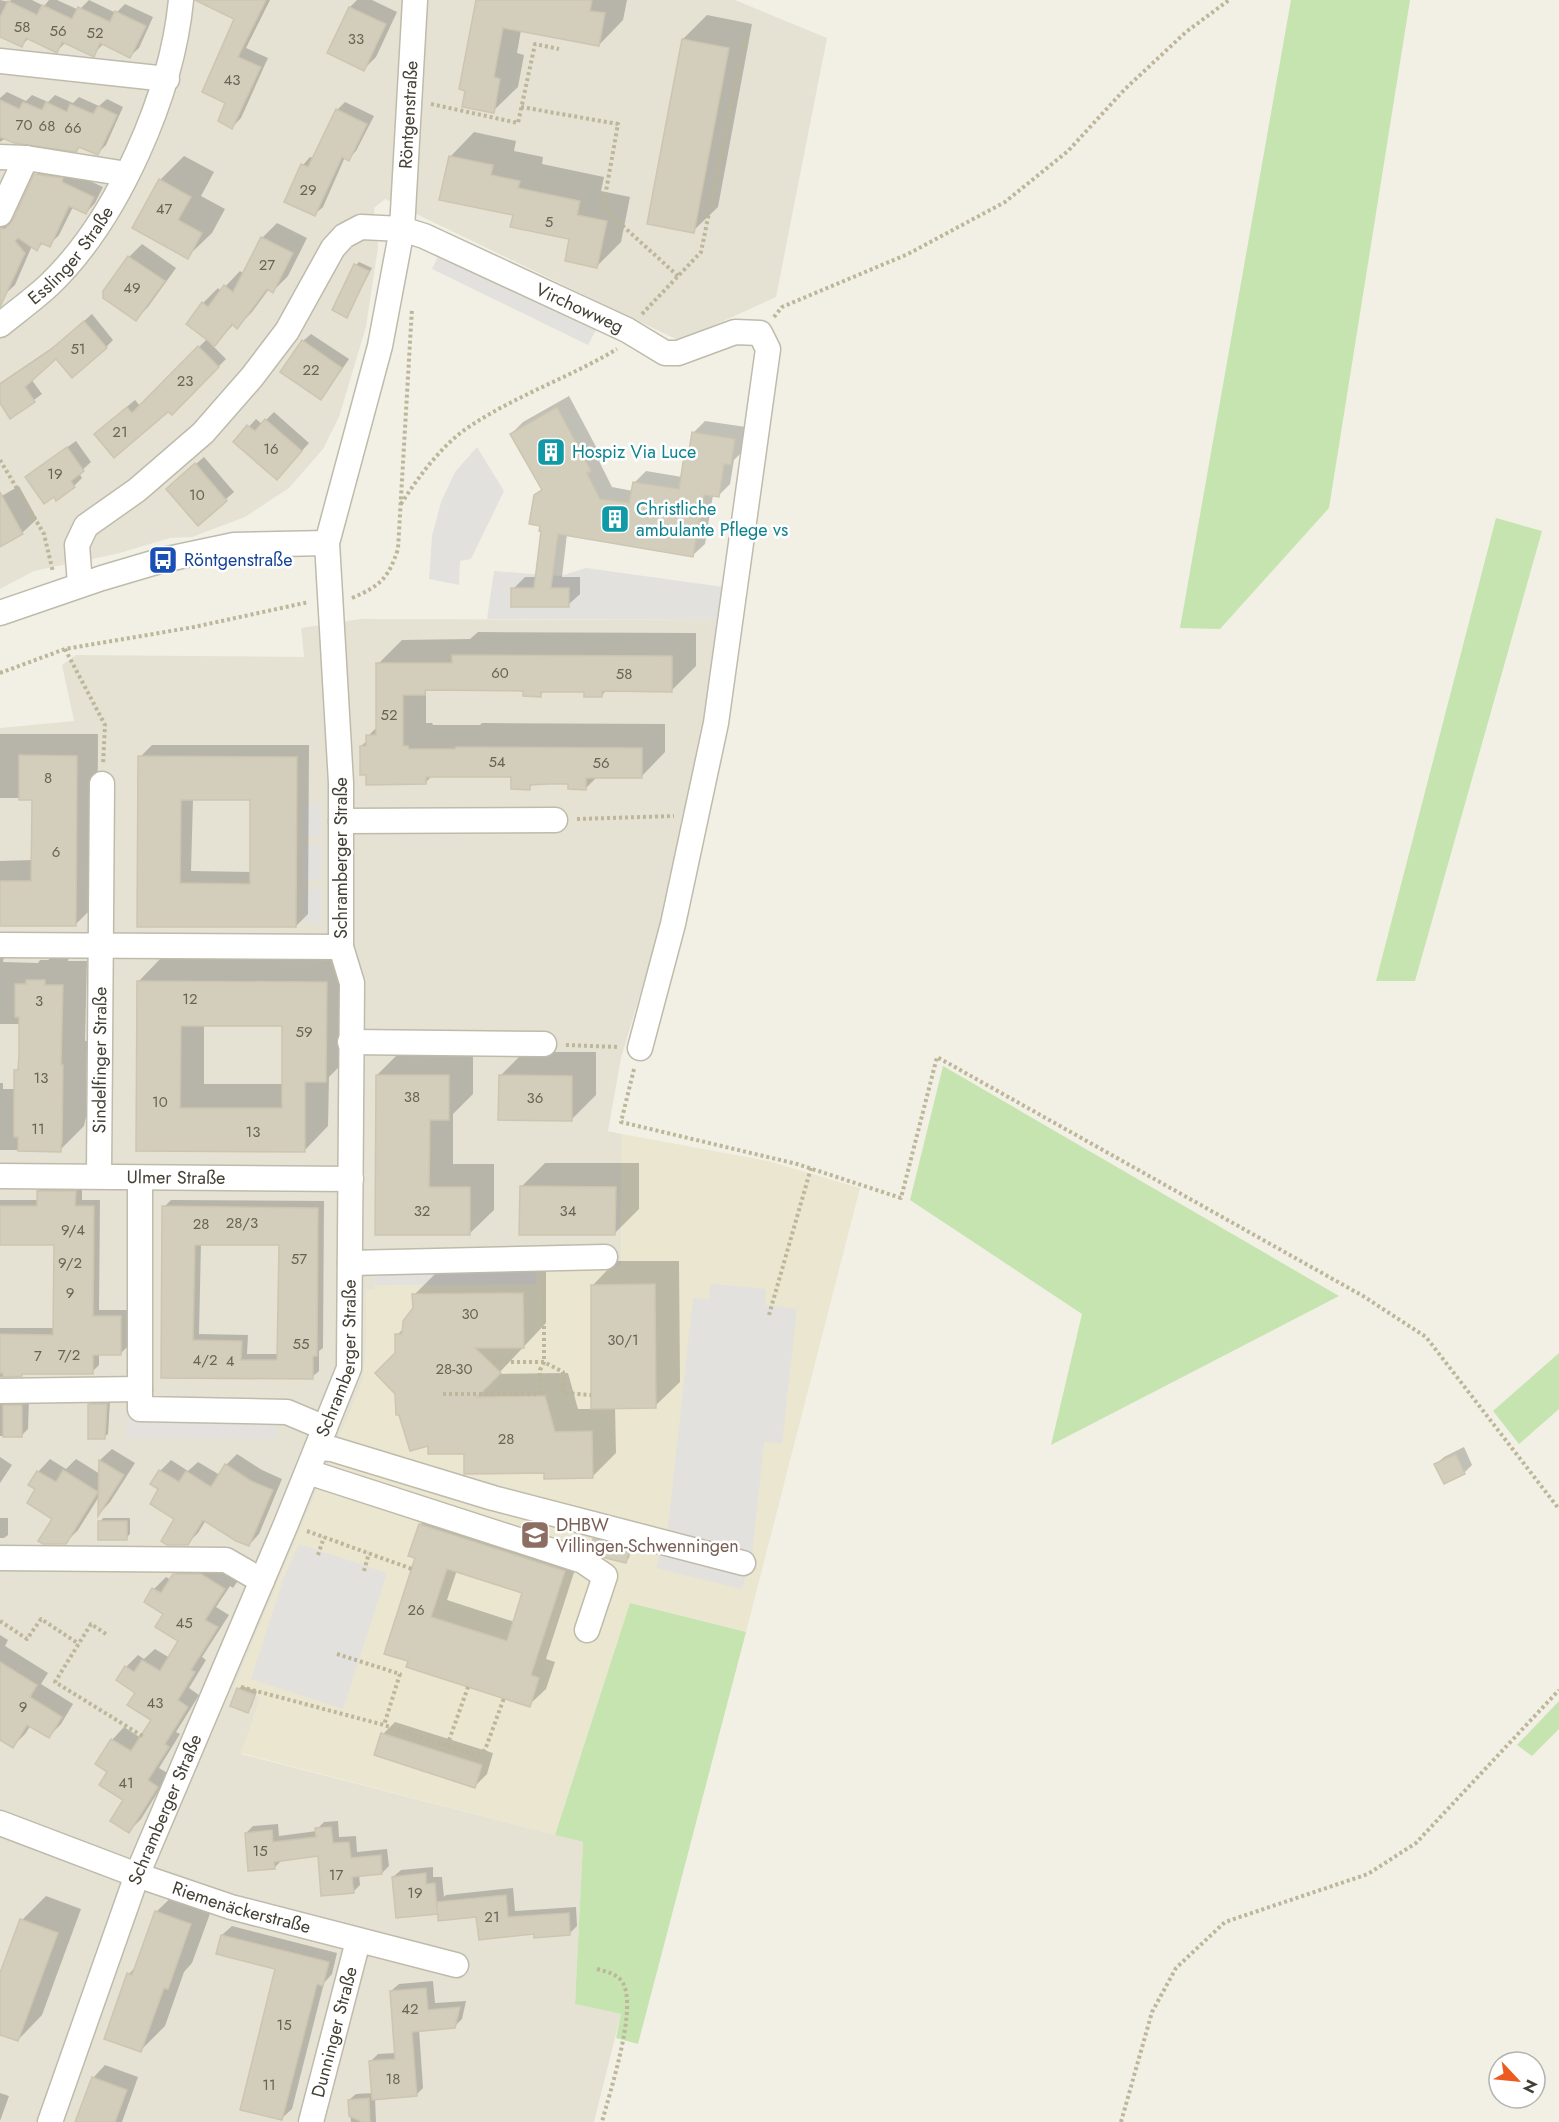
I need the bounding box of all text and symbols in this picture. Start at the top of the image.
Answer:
house number: 58 [14,16,30,38]
house number: 56 [49,20,67,42]
house number: 52 [87,22,104,44]
house number: 33 [348,28,364,50]
street label: Röntgenstraße [392,60,425,170]
house number: 43 [224,69,240,91]
house number: 70 [16,114,32,136]
house number: 68 [39,115,55,137]
house number: 66 [64,117,82,139]
house number: 29 [299,179,317,201]
house number: 47 [156,198,172,220]
street label: Esslinger Straße [22,201,120,311]
house number: 5 [545,211,553,233]
house number: 27 [259,254,275,276]
street label: Virchowweg [531,276,628,340]
house number: 49 [123,277,141,299]
house number: 51 [70,338,86,360]
house number: 22 [302,359,320,381]
house number: 23 [177,370,193,392]
house number: 21 [112,421,128,443]
building icon: Hospiz Via Luce [535,436,567,468]
house number: 16 [263,438,279,460]
place label: Hospiz Via Luce [572,439,696,465]
house number: 19 [47,463,63,485]
house number: 10 [189,484,205,506]
place label: Christliche ambulante Pflege vs [636,496,788,543]
building icon: Christliche ambulante Pflege vs [599,503,631,535]
bus stop icon: Röntgenstraße [147,544,179,576]
place label: Röntgenstraße [184,547,293,573]
house number: 60 [491,662,509,684]
house number: 58 [616,663,632,685]
house number: 52 [381,704,398,726]
house number: 54 [488,751,506,773]
house number: 56 [592,752,610,774]
house number: 8 [44,767,52,789]
street label: Schramberger Straße [328,777,354,939]
house number: 6 [52,841,60,863]
street label: Sindelfinger Straße [86,987,113,1133]
house number: 12 [182,988,198,1010]
house number: 3 [35,990,43,1012]
house number: 59 [295,1021,313,1043]
house number: 13 [34,1067,48,1089]
house number: 38 [404,1086,420,1108]
house number: 36 [527,1087,543,1109]
house number: 10 [152,1091,168,1113]
house number: 11 [31,1118,45,1140]
house number: 13 [246,1121,260,1143]
street label: Ulmer Straße [126,1164,226,1191]
house number: 32 [414,1200,430,1222]
house number: 34 [560,1200,577,1222]
house number: 28/3 [226,1212,258,1234]
house number: 28 [193,1213,209,1235]
house number: 9/4 [61,1219,85,1241]
house number: 57 [291,1248,307,1270]
house number: 9/2 [58,1252,82,1274]
street label: Schramberger Straße [309,1279,363,1441]
house number: 9 [66,1282,74,1304]
house number: 30 [461,1303,479,1325]
house number: 30/1 [607,1329,639,1351]
house number: 55 [293,1333,309,1355]
house number: 7/2 [58,1344,80,1366]
house number: 7 [34,1345,42,1367]
house number: 4/2 [192,1349,218,1371]
house number: 4 [226,1350,235,1372]
house number: 28-30 [435,1358,473,1380]
house number: 28 [498,1428,514,1450]
place label: DHBW Villingen-Schwenningen [556,1512,739,1559]
school or university icon: DHBW Villingen-Schwenningen [519,1519,551,1551]
house number: 26 [407,1599,425,1621]
house number: 45 [175,1612,193,1634]
house number: 43 [147,1692,163,1714]
house number: 9 [19,1696,27,1718]
street label: Schramberger Straße [121,1730,208,1889]
house number: 41 [118,1772,134,1794]
house number: 15 [252,1840,268,1862]
house number: 17 [329,1864,343,1886]
street label: Riemenäckerstraße [169,1875,313,1940]
house number: 19 [407,1882,423,1904]
house number: 21 [484,1906,500,1928]
street label: Dunninger Straße [305,1964,364,2100]
house number: 42 [401,1998,419,2020]
house number: 15 [276,2014,292,2036]
north arrow [1487,2050,1547,2110]
house number: 18 [386,2068,400,2090]
house number: 11 [262,2074,276,2096]
text: N [1517,2076,1543,2097]

